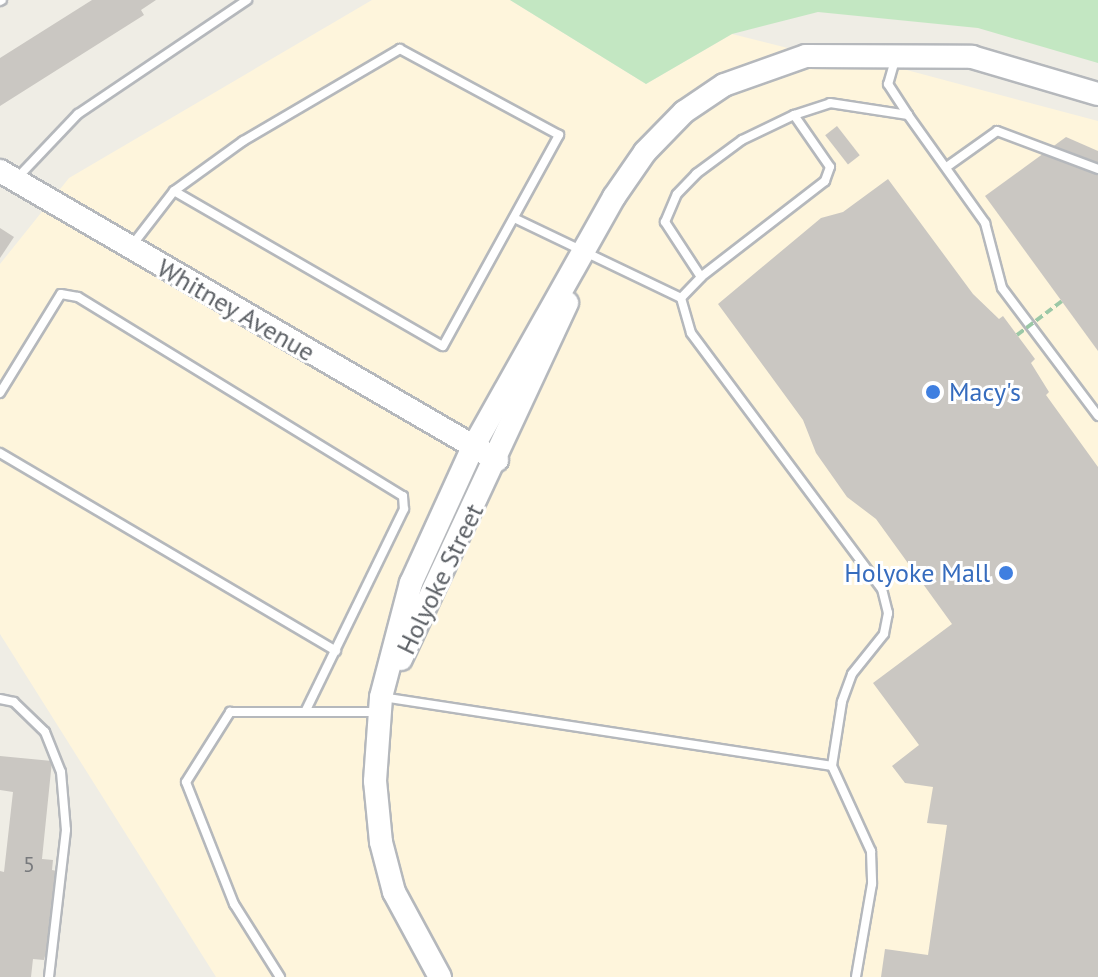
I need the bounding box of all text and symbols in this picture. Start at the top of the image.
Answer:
street label: Whitney Avenue [151,252,321,368]
place label: Macy's [949,376,1021,408]
marker: Macy's [924,383,942,401]
street label: Holyoke Street [390,499,490,659]
place label: Holyoke Mall [844,557,990,589]
marker: Holyoke Mall [997,564,1015,582]
house number: 5 [23,852,35,878]

